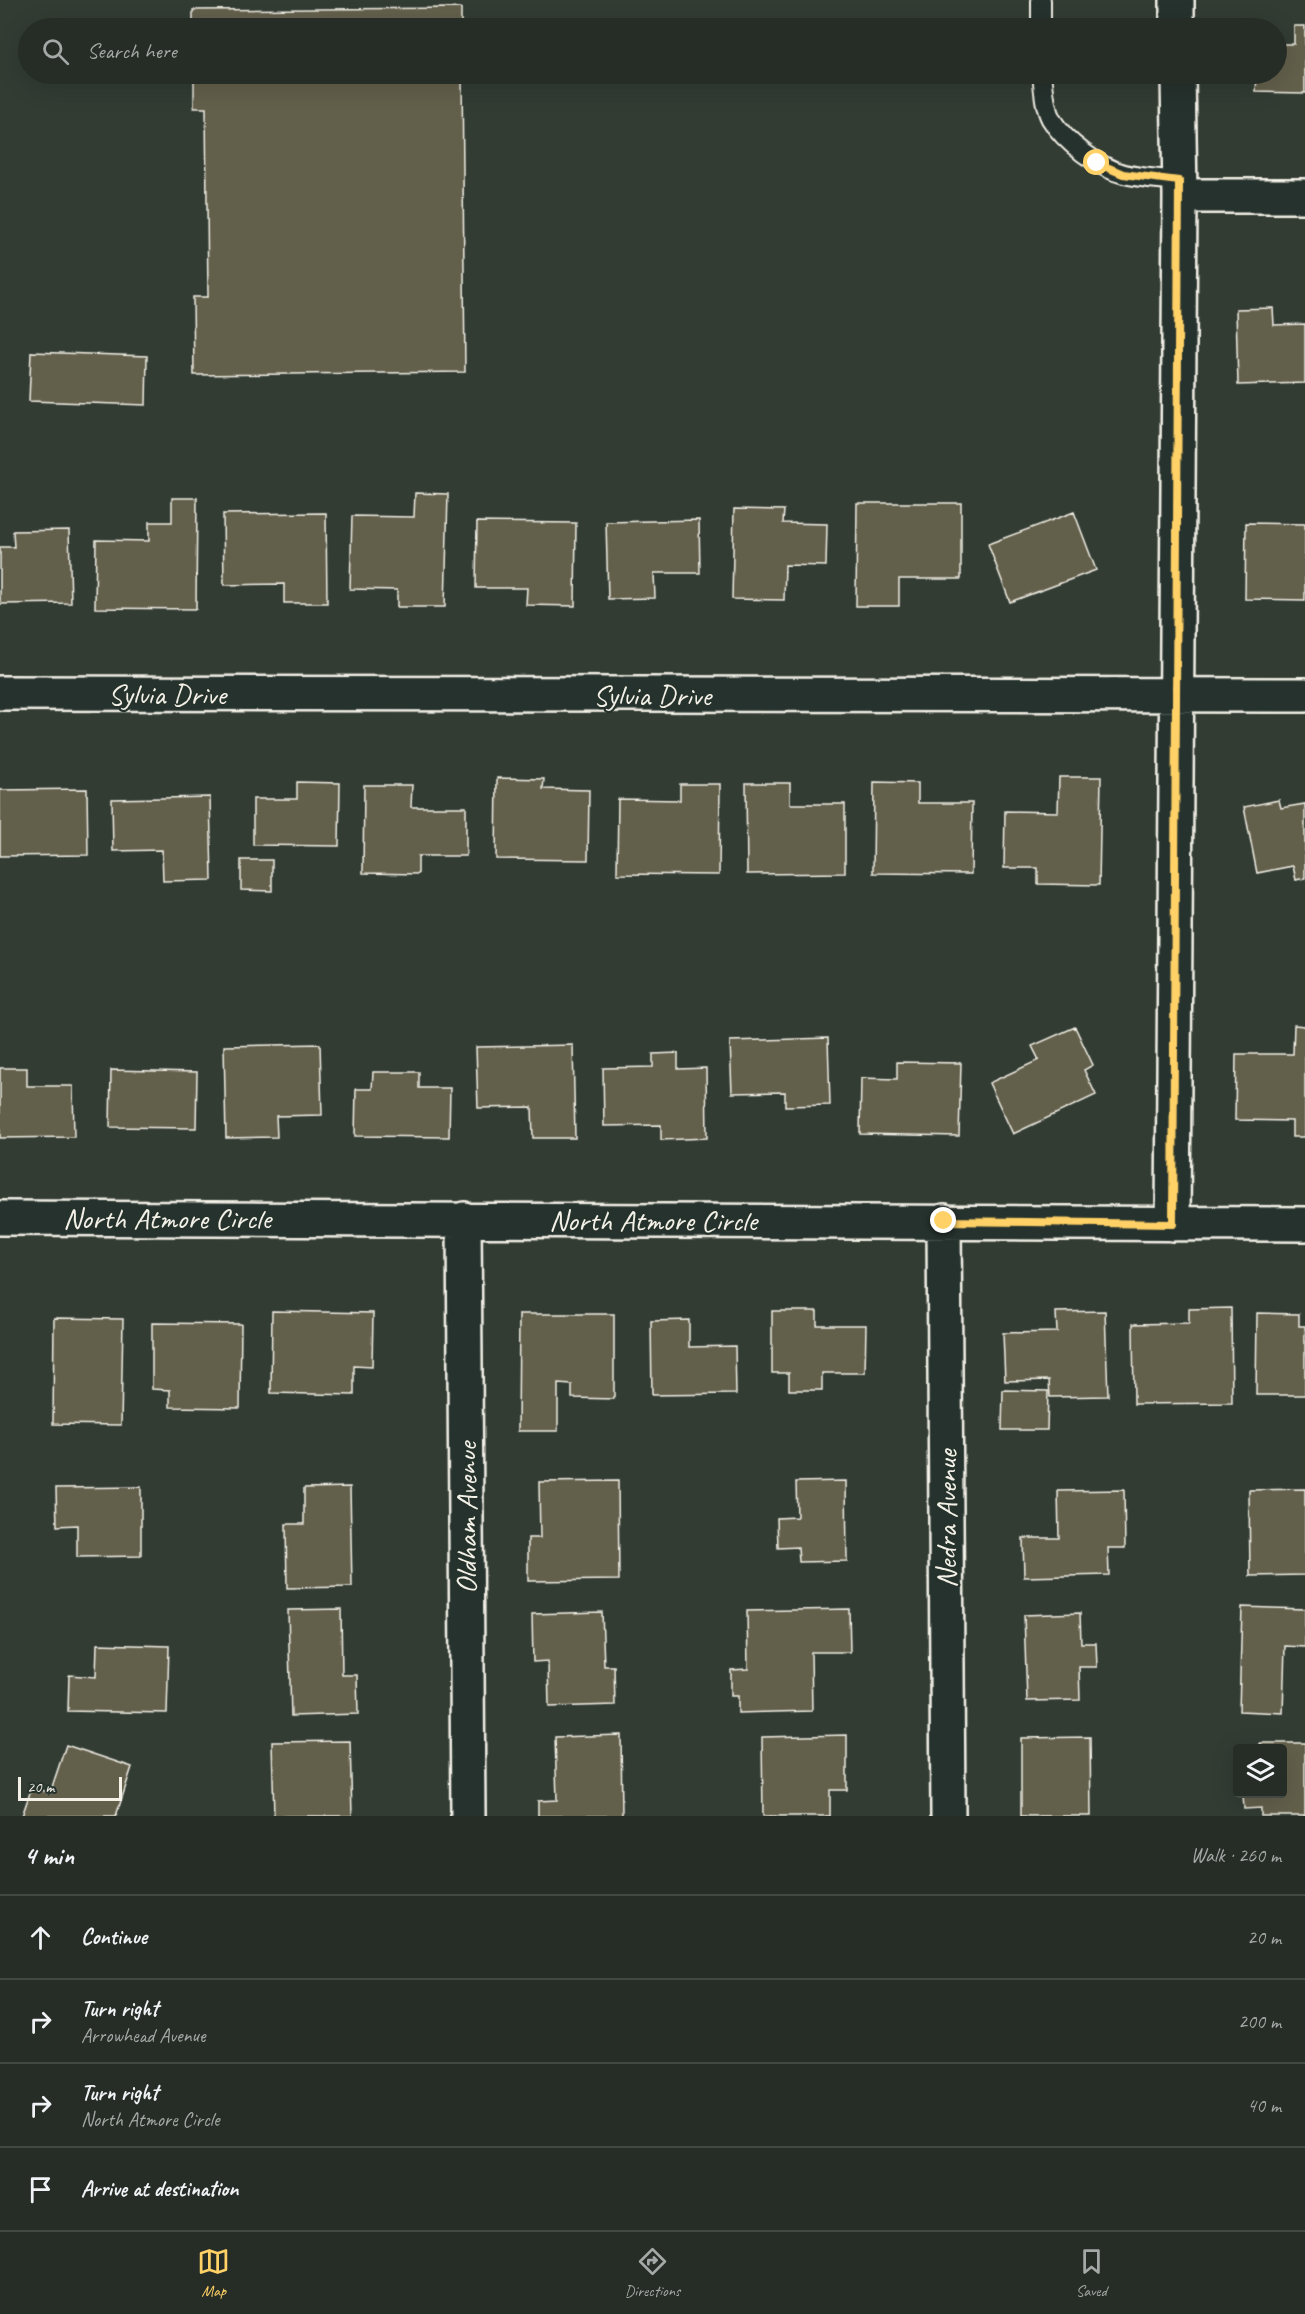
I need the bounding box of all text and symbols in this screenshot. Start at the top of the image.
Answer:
search box [18,18,1287,84]
icon: search [39,35,72,68]
text: Search here [87,37,177,65]
route start [1083,149,1109,175]
street label: Sylvia Drive [108,675,228,713]
street label: Sylvia Drive [593,676,713,714]
street label: North Atmore Circle [63,1199,273,1237]
street label: North Atmore Circle [549,1201,759,1239]
route end [930,1207,956,1233]
street label: Oldham Avenue [447,1440,485,1594]
street label: Nedra Avenue [927,1447,965,1588]
map controls [1233,1744,1287,1798]
button: layers [1233,1744,1287,1798]
scale bar [18,1774,122,1802]
text: 20 m [27,1777,54,1797]
text: 4 min [24,1839,74,1872]
text: Walk · 260 m [1191,1843,1281,1868]
icon: ahead [24,1921,57,1954]
text: Continue [81,1923,147,1951]
text: 20 m [1247,1925,1281,1950]
text: Turn right [81,1995,158,2023]
icon: right [24,2005,57,2038]
text: 200 m [1238,2009,1281,2034]
text: Arrowhead Avenue [81,2023,205,2048]
text: Turn right [81,2079,158,2107]
icon: right [24,2089,57,2122]
text: 40 m [1247,2093,1281,2118]
text: North Atmore Circle [81,2107,220,2132]
icon: arrive [24,2173,57,2206]
text: Arrive at destination [81,2175,238,2203]
tab: Map [197,2245,230,2301]
tab: Directions [625,2245,680,2301]
tab: Saved [1075,2245,1108,2301]

